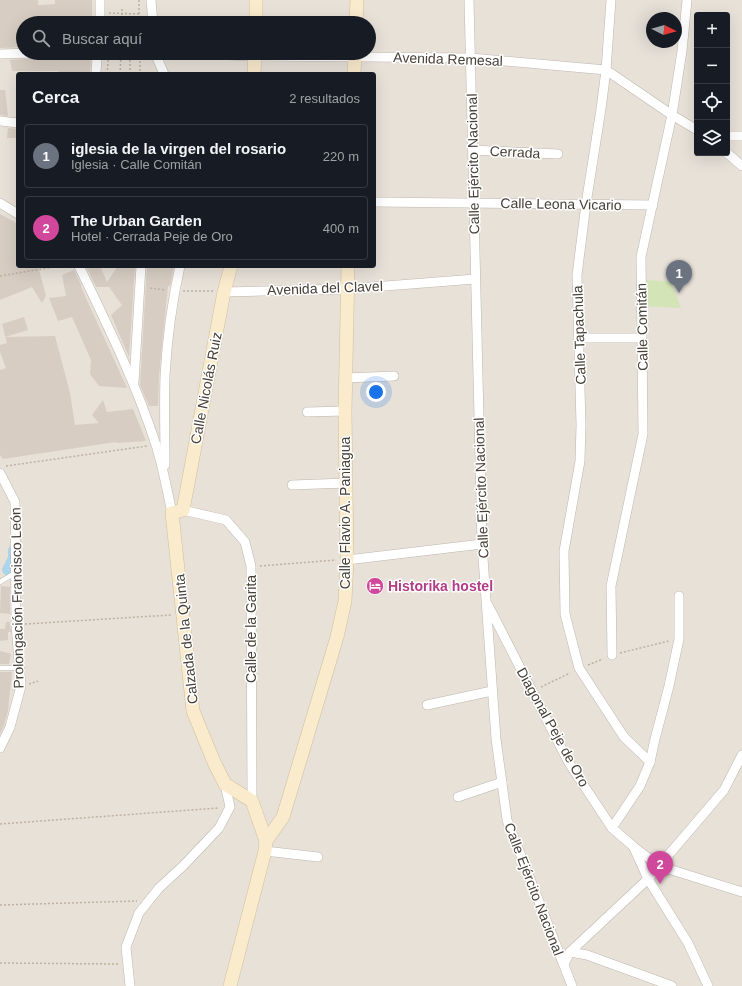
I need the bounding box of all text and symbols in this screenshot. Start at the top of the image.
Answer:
north arrow [646,12,682,48]
map controls [694,12,730,156]
button: + [694,12,730,48]
search box [16,16,376,60]
icon: search [30,27,52,49]
text: Buscar aquí [62,30,142,47]
button: − [694,48,730,84]
street label: Avenida Remesal [393,49,503,69]
button: locate [694,84,730,120]
text: Cerca [32,88,79,107]
text: 2 resultados [289,91,360,106]
street label: Calle Ejército Nacional [464,93,482,235]
button: layers [694,120,730,156]
text: iglesia de la virgen del rosario [71,140,286,157]
street label: Cerrada [489,143,541,161]
text: 1 [42,149,50,164]
text: 220 m [323,149,359,164]
text: Iglesia · Calle Comitán [71,157,202,172]
street label: Calle Leona Vicario [500,195,622,213]
text: The Urban Garden [71,212,202,229]
text: 2 [42,221,50,236]
text: 400 m [323,221,359,236]
text: Hotel · Cerrada Peje de Oro [71,229,233,244]
pin: 1 [666,260,692,293]
street label: Avenida del Clavel [267,278,383,298]
street label: Calle Comitán [633,283,651,371]
street label: Calle Tapachula [569,285,589,385]
street label: Calle Nicolás Ruiz [187,331,225,445]
your location [366,382,386,402]
street label: Calle Ejército Nacional [471,417,491,559]
street label: Calle Flavio A. Paniagua [337,437,353,589]
street label: Prolongación Francisco León [7,507,27,689]
street label: Calzada de la Quinta [171,573,201,705]
street label: Calle de la Garita [243,575,259,683]
hotel icon: Historika hostel [365,576,385,596]
place label: Historika hostel [388,578,493,594]
street label: Diagonal Peje de Oro [514,665,593,790]
street label: Calle Ejército Nacional [501,820,567,958]
pin: 2 [647,851,673,884]

